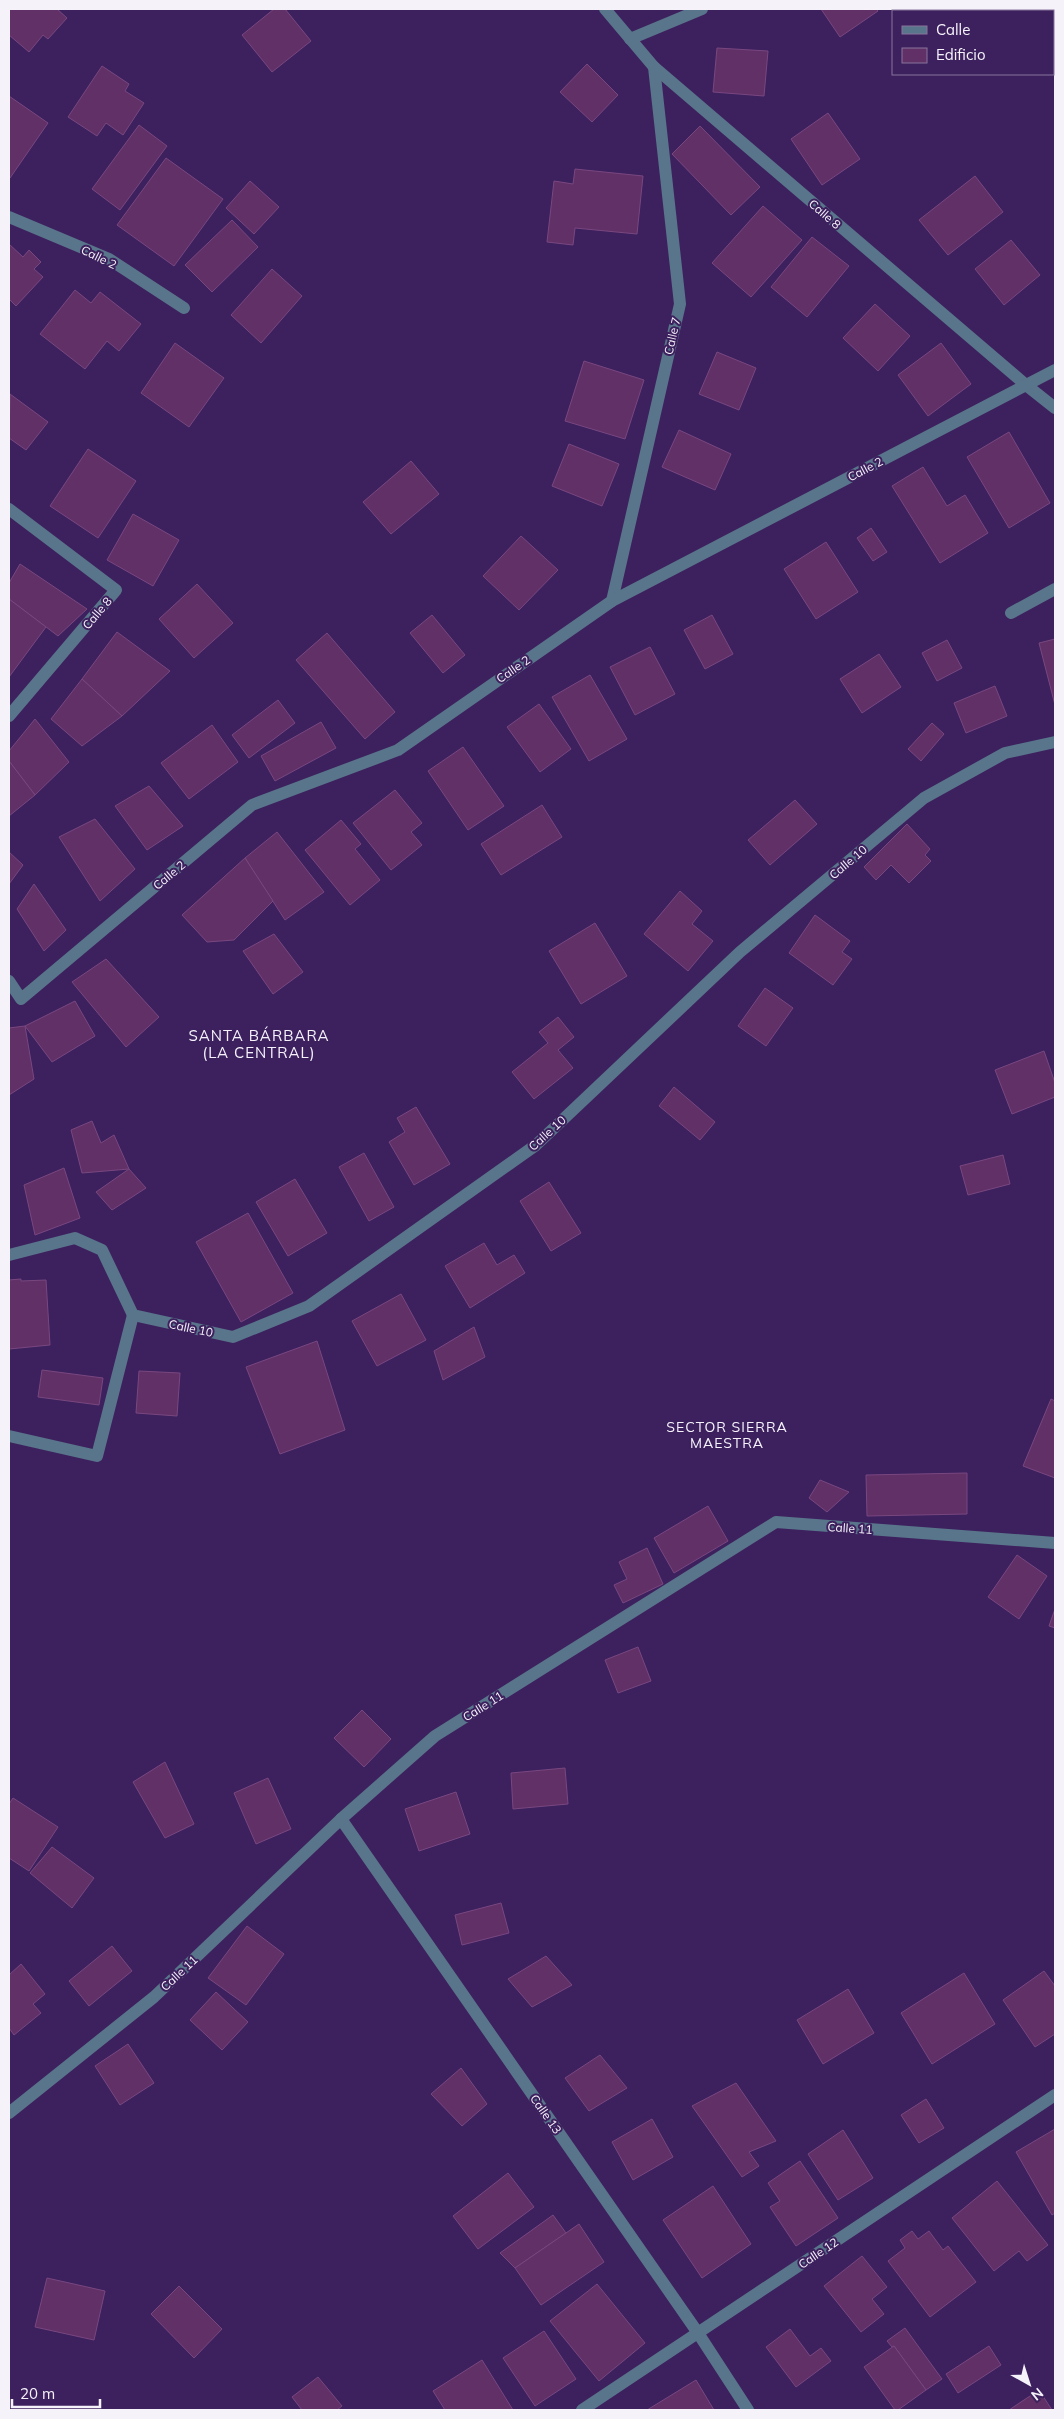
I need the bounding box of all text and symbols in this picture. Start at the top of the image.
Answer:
legend [892,10,1054,75]
text: Calle [936,20,970,39]
text: Edificio [936,45,986,64]
street label: Calle 8 [806,196,844,232]
street label: Calle 2 [79,242,119,272]
street label: Calle 7 [660,316,684,356]
street label: Calle 2 [845,454,885,484]
street label: Calle 8 [79,594,115,632]
street label: Calle 2 [493,652,533,686]
street label: Calle 10 [826,842,870,882]
street label: Calle 2 [150,857,188,893]
district label: SANTA BÁRBARA (LA CENTRAL) [188,1026,330,1062]
street label: Calle 10 [525,1112,569,1154]
street label: Calle 10 [167,1316,215,1340]
district label: SECTOR SIERRA MAESTRA [666,1418,788,1452]
street label: Calle 11 [827,1519,873,1537]
street label: Calle 11 [460,1688,506,1724]
street label: Calle 11 [157,1952,201,1994]
street label: Calle 13 [527,2091,565,2137]
street label: Calle 12 [795,2234,841,2272]
north arrow [1004,2359,1054,2409]
scale bar [12,2376,100,2408]
text: 20 m [20,2384,55,2403]
text: N [1027,2384,1047,2404]

